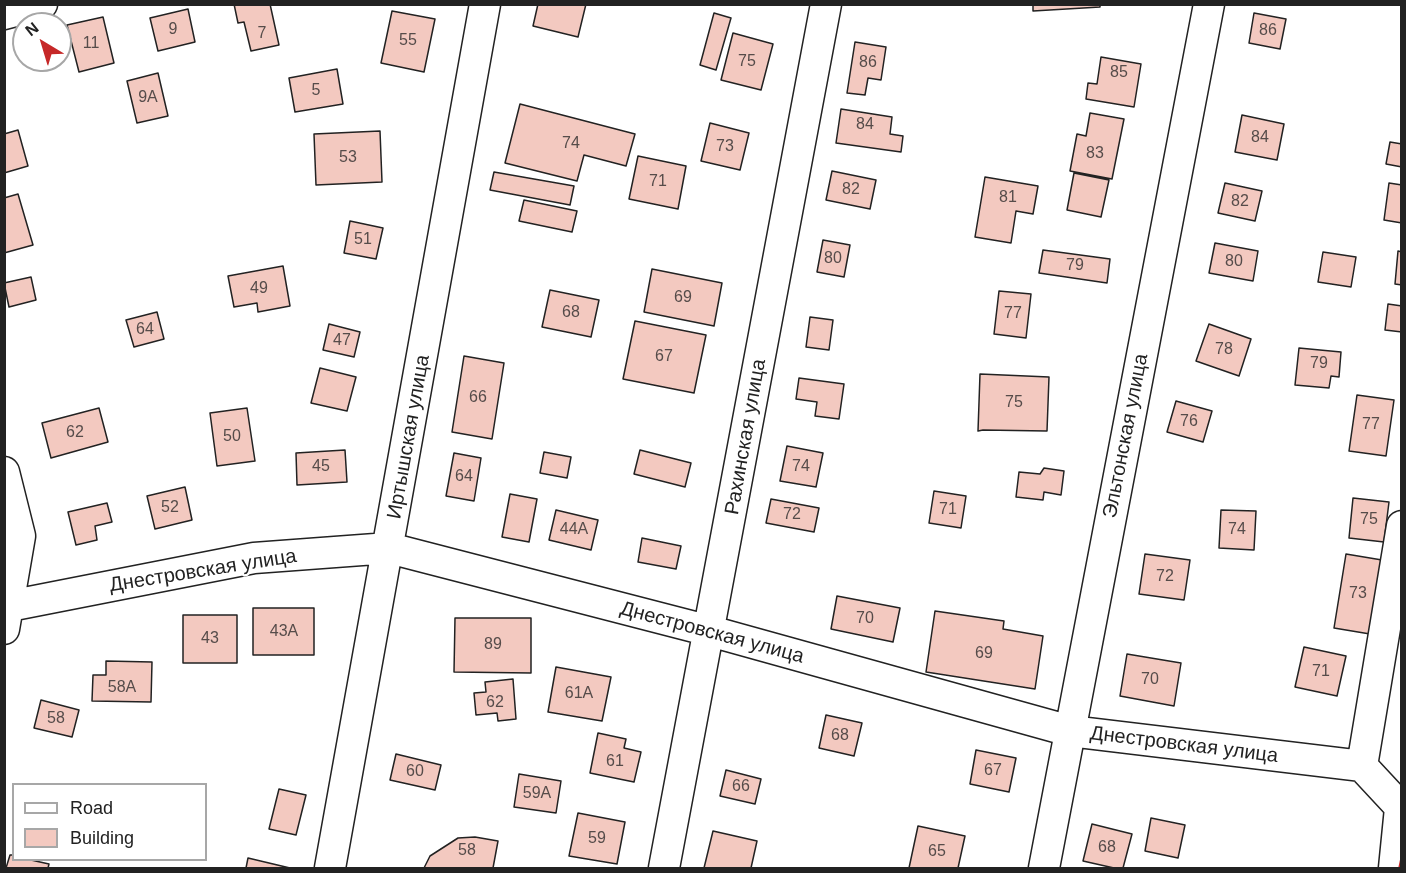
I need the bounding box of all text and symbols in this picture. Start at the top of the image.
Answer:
north arrow [12,12,72,72]
text: N [22,19,42,39]
house number: 9 [169,20,177,40]
house number: 86 [1259,21,1277,41]
house number: 7 [258,24,266,44]
house number: 55 [399,31,417,51]
house number: 11 [83,34,99,54]
house number: 75 [738,52,756,72]
house number: 86 [859,53,877,73]
house number: 85 [1110,63,1128,83]
house number: 5 [312,81,320,101]
house number: 9А [138,88,158,108]
house number: 84 [856,115,874,135]
house number: 84 [1251,128,1269,148]
house number: 74 [562,134,580,154]
house number: 73 [716,137,734,157]
house number: 83 [1086,144,1104,164]
house number: 53 [339,148,357,168]
house number: 71 [649,172,667,192]
house number: 82 [842,180,860,200]
house number: 81 [999,188,1017,208]
house number: 82 [1231,192,1249,212]
house number: 51 [354,230,372,250]
house number: 80 [824,249,842,269]
house number: 80 [1225,252,1243,272]
house number: 79 [1066,256,1084,276]
house number: 49 [250,279,268,299]
house number: 69 [674,288,692,308]
house number: 68 [562,303,580,323]
house number: 77 [1004,304,1022,324]
house number: 64 [136,320,154,340]
house number: 47 [333,331,351,351]
house number: 78 [1215,340,1233,360]
house number: 67 [655,347,673,367]
street label: Эльтонская улица [1098,352,1154,520]
street label: Иртышская улица [383,353,435,521]
house number: 79 [1310,354,1328,374]
street label: Рахинская улица [720,357,772,517]
house number: 66 [469,388,487,408]
house number: 75 [1005,393,1023,413]
house number: 76 [1180,412,1198,432]
house number: 77 [1362,415,1380,435]
house number: 62 [66,423,84,443]
house number: 50 [223,427,241,447]
house number: 45 [312,457,330,477]
house number: 74 [792,457,810,477]
house number: 64 [455,467,473,487]
house number: 52 [161,498,179,518]
house number: 71 [939,500,957,520]
house number: 72 [783,505,801,525]
house number: 75 [1360,510,1378,530]
house number: 44А [560,520,588,540]
house number: 74 [1228,520,1246,540]
street label: Днестровская улица [108,544,298,598]
house number: 72 [1156,567,1174,587]
house number: 73 [1349,584,1367,604]
street label: Днестровская улица [618,597,806,669]
house number: 70 [856,609,874,629]
house number: 43А [270,622,298,642]
house number: 43 [201,629,219,649]
house number: 89 [484,635,502,655]
house number: 69 [975,644,993,664]
house number: 71 [1312,662,1330,682]
house number: 70 [1141,670,1159,690]
house number: 58А [108,678,136,698]
house number: 61А [565,684,593,704]
house number: 62 [486,693,504,713]
house number: 58 [47,709,65,729]
street label: Днестровская улица [1089,722,1279,768]
house number: 68 [831,726,849,746]
house number: 61 [606,752,624,772]
house number: 67 [984,761,1002,781]
house number: 60 [406,762,424,782]
house number: 66 [732,777,750,797]
legend [12,783,207,861]
house number: 59А [523,784,551,804]
text: Road [70,798,113,818]
text: Building [70,828,134,848]
house number: 59 [588,829,606,849]
house number: 68 [1098,838,1116,858]
house number: 58 [458,841,476,861]
house number: 65 [928,842,946,862]

